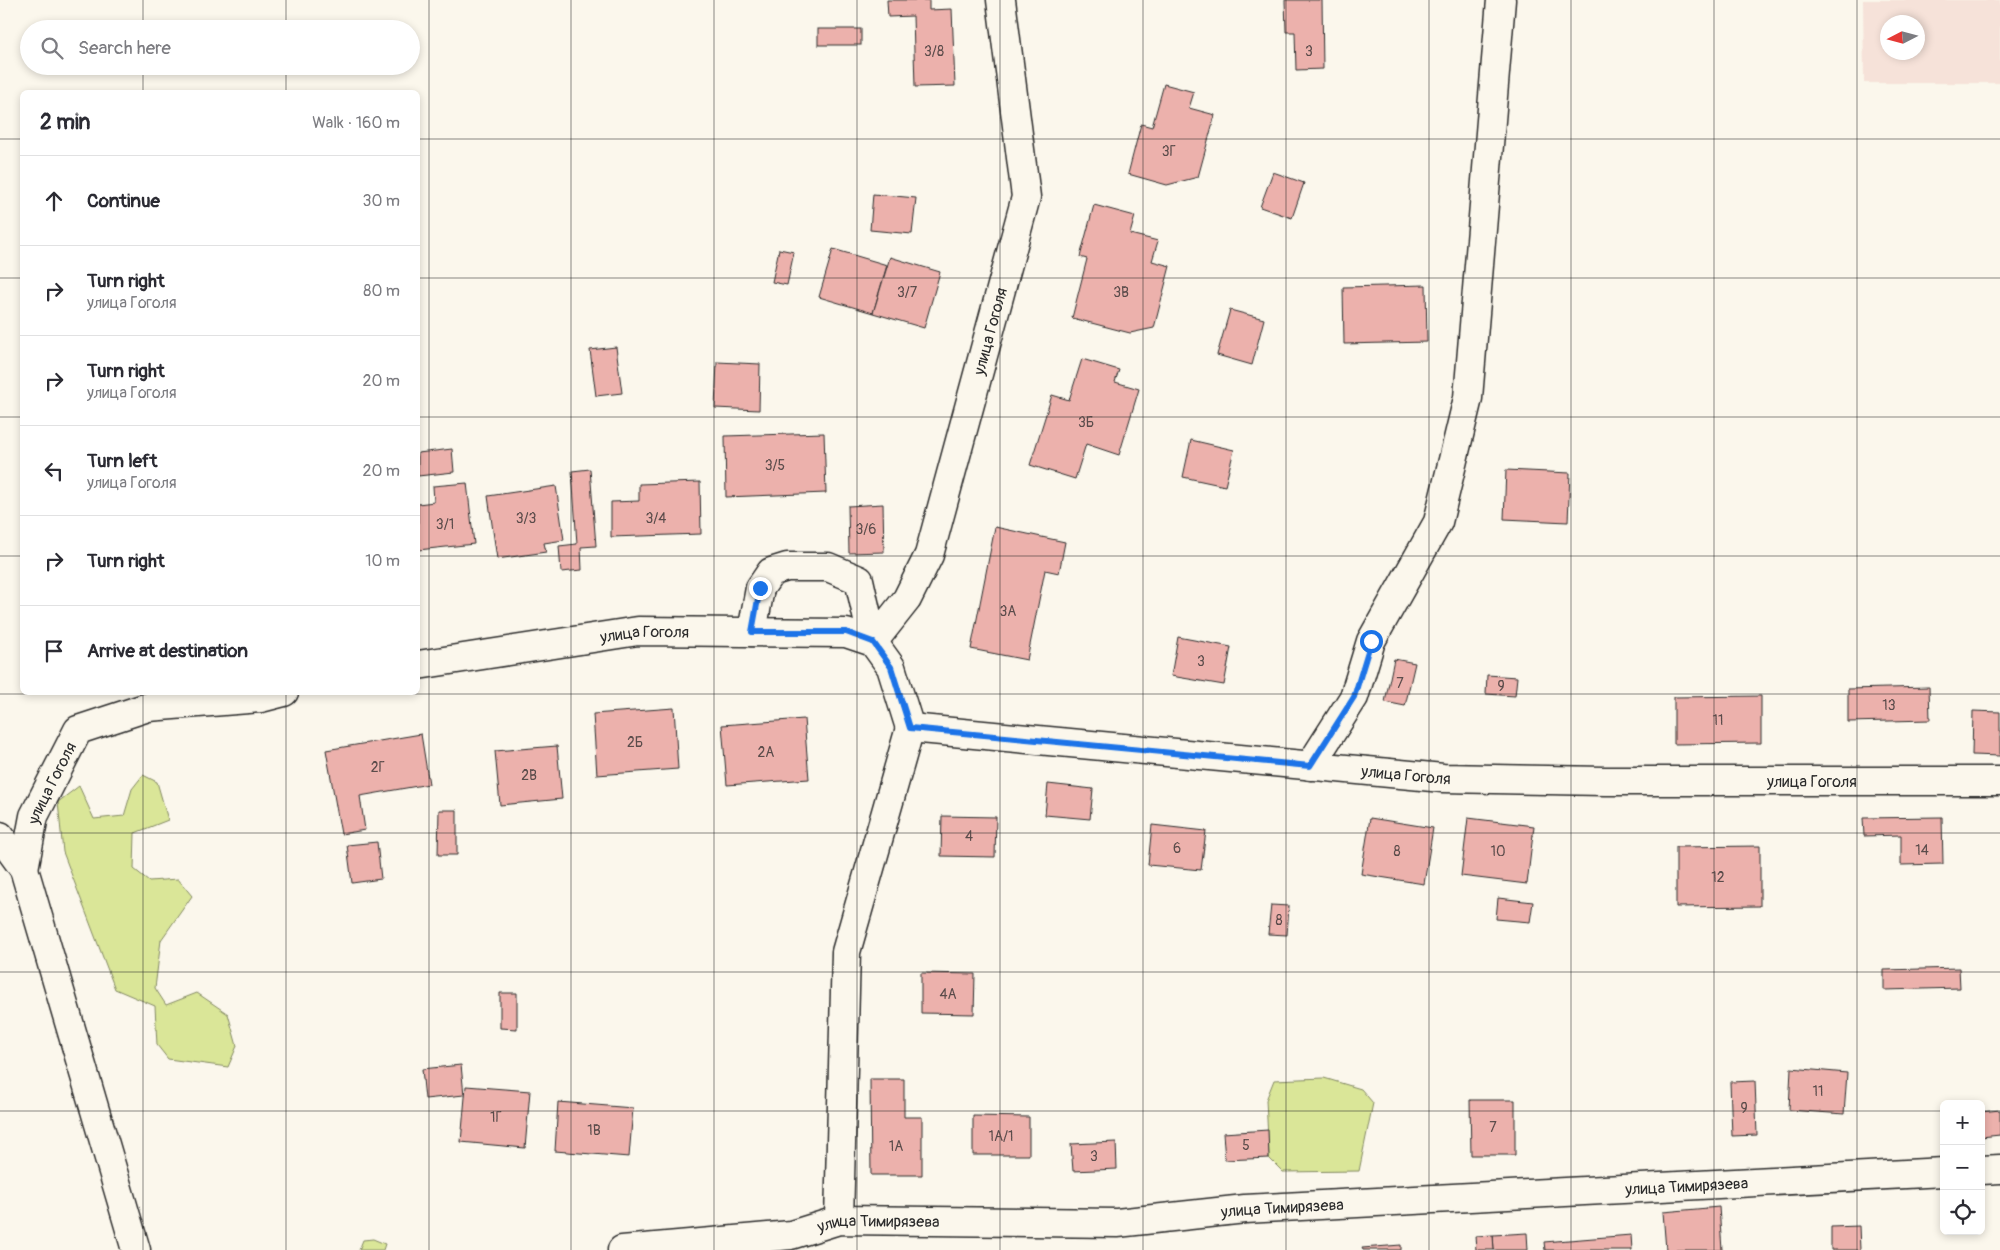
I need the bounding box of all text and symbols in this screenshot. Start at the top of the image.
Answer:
north arrow [1880,15,1925,60]
search box [20,20,420,75]
icon: search [38,34,66,62]
text: Search here [78,36,171,60]
house number: 3/8 [924,43,944,60]
house number: 3 [1305,43,1313,60]
text: 2 min [40,109,90,136]
text: Walk · 160 m [312,113,400,133]
house number: 3Г [1162,143,1176,160]
icon: ahead [40,187,68,215]
text: Continue [87,189,160,213]
text: 30 m [362,191,400,211]
text: Turn right [87,269,165,293]
icon: right [40,277,68,305]
text: 80 m [363,281,400,301]
house number: 3/7 [897,284,918,301]
house number: 3В [1113,284,1129,301]
street label: улица Гоголя [969,285,1012,378]
text: улица Гоголя [87,293,177,313]
text: Turn right [87,359,165,383]
icon: right [40,367,68,395]
text: 20 m [362,371,400,391]
text: улица Гоголя [87,383,177,403]
house number: 3Б [1078,414,1094,431]
text: Turn left [87,449,157,473]
icon: left [40,457,68,485]
house number: 3/5 [765,457,785,474]
text: 20 m [362,461,400,481]
text: улица Гоголя [87,473,177,493]
house number: 3/3 [516,510,537,527]
house number: 3/4 [646,510,666,527]
house number: 3/1 [436,516,454,533]
house number: 3/6 [856,521,877,538]
icon: right [40,547,68,575]
text: Turn right [87,549,165,573]
text: 10 m [365,551,400,571]
route end [749,577,772,600]
house number: 3А [1000,603,1016,620]
street label: улица Гоголя [598,622,689,648]
route start [1360,630,1383,653]
icon: arrive [40,637,68,665]
text: Arrive at destination [87,639,248,663]
house number: 3 [1197,653,1205,670]
house number: 7 [1396,675,1404,692]
house number: 9 [1497,678,1505,695]
house number: 13 [1882,697,1896,714]
house number: 11 [1713,712,1723,729]
house number: 2Б [627,734,643,751]
street label: улица Гоголя [24,739,81,827]
house number: 2А [758,744,774,761]
house number: 2Г [371,759,385,776]
street label: улица Гоголя [1359,761,1451,789]
house number: 2В [521,767,537,784]
street label: улица Гоголя [1766,772,1857,792]
house number: 4 [965,828,973,845]
house number: 6 [1173,840,1181,857]
house number: 14 [1915,842,1929,859]
house number: 8 [1393,843,1401,860]
house number: 10 [1490,843,1506,860]
house number: 12 [1711,869,1725,886]
house number: 8 [1275,912,1283,929]
house number: 4А [939,986,957,1003]
house number: 11 [1813,1083,1823,1100]
house number: 9 [1740,1100,1748,1117]
map controls [1940,1100,1985,1235]
button: + [1940,1100,1985,1145]
house number: 1Г [490,1109,502,1126]
house number: 7 [1489,1119,1497,1136]
house number: 1В [587,1122,601,1139]
house number: 1А/1 [988,1128,1014,1145]
house number: 5 [1242,1137,1250,1154]
house number: 1А [889,1138,903,1155]
button: − [1940,1145,1985,1190]
house number: 3 [1090,1148,1098,1165]
street label: улица Тимирязева [1624,1173,1749,1200]
button: locate [1940,1190,1985,1235]
street label: улица Тимирязева [1219,1195,1344,1223]
street label: улица Тимирязева [814,1211,940,1238]

